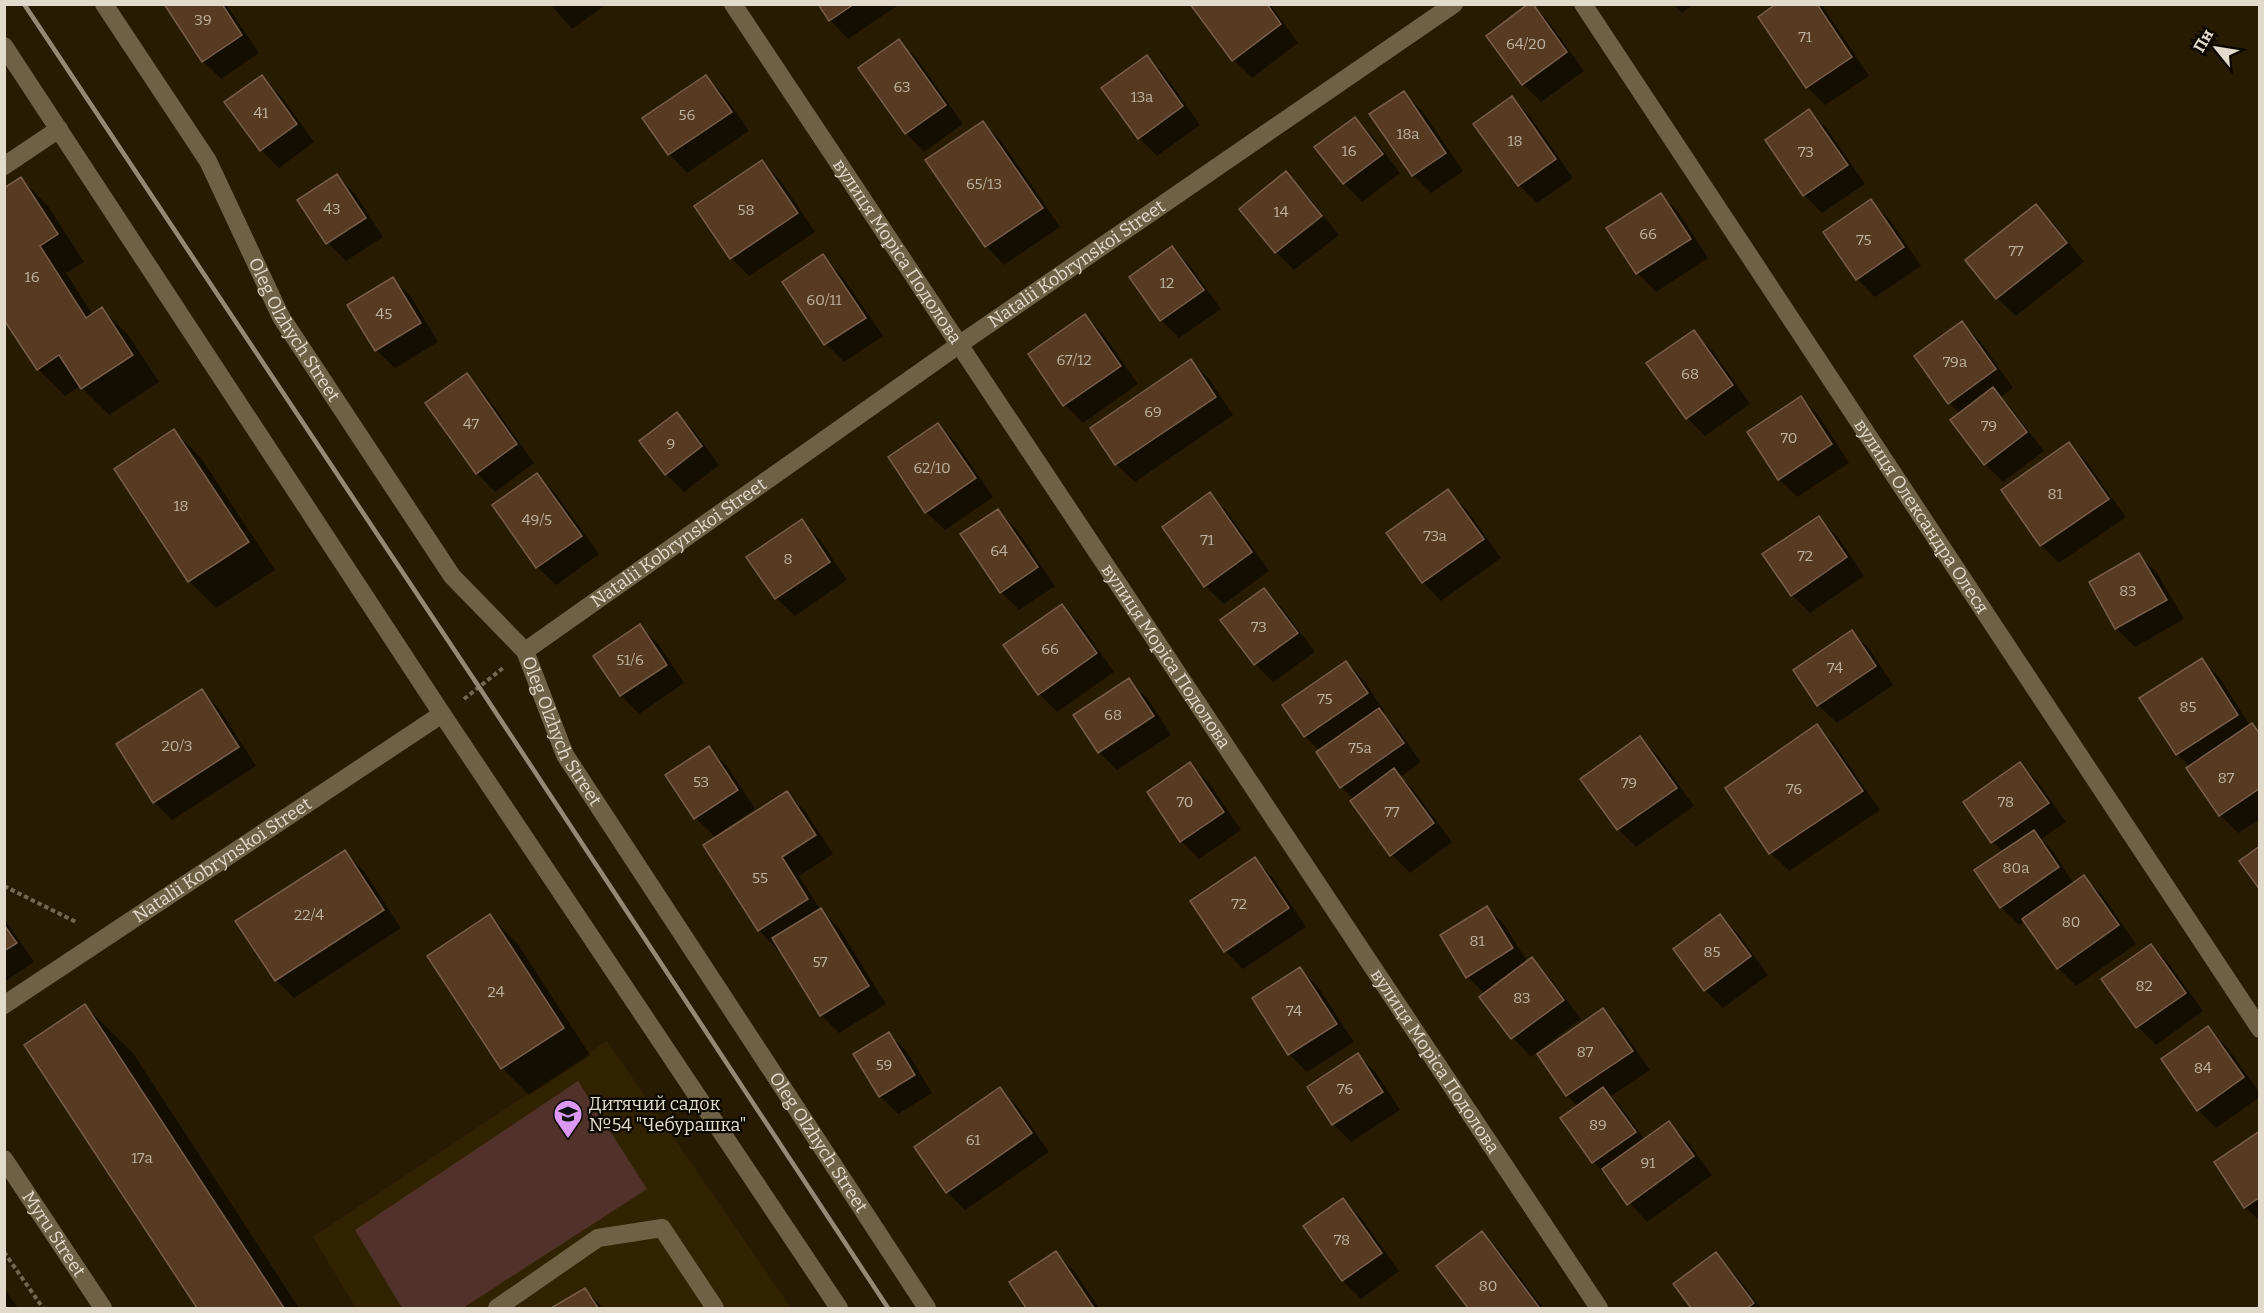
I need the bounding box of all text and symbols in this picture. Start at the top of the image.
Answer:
house number: 39 [194,11,212,29]
north arrow [2186,18,2246,78]
text: Пн [2189,26,2218,56]
house number: 71 [1798,28,1812,46]
house number: 64/20 [1506,35,1546,53]
house number: 63 [893,78,911,96]
house number: 13а [1131,88,1153,106]
house number: 41 [254,104,268,122]
house number: 56 [679,106,696,124]
house number: 18а [1397,125,1419,143]
house number: 18 [1507,132,1523,150]
house number: 16 [1342,142,1357,160]
house number: 73 [1798,143,1814,161]
street label: вулиця Моріса Подолова [828,155,967,348]
house number: 65/13 [966,175,1002,193]
street label: Natalii Kobrynskoi Street [984,195,1170,332]
house number: 43 [323,200,341,218]
house number: 58 [737,201,755,219]
house number: 14 [1274,203,1289,221]
house number: 66 [1639,225,1657,243]
house number: 75 [1856,231,1872,249]
house number: 77 [2008,242,2024,260]
street label: Oleg Olzhych Street [244,254,345,406]
house number: 16 [25,268,40,286]
house number: 12 [1160,274,1174,292]
house number: 60/11 [806,291,842,309]
house number: 45 [376,305,392,323]
house number: 67/12 [1056,351,1092,369]
house number: 79а [1943,353,1967,371]
house number: 68 [1681,365,1699,383]
house number: 69 [1144,403,1162,421]
house number: 47 [463,415,480,433]
street label: вулиця Олександра Олеся [1849,415,1994,618]
house number: 79 [1981,417,1997,435]
house number: 70 [1781,429,1797,447]
house number: 9 [667,435,675,453]
house number: 62/10 [913,459,951,477]
street label: Natalii Kobrynskoi Street [587,473,771,612]
house number: 81 [2047,485,2063,503]
house number: 18 [173,497,189,515]
house number: 49/5 [522,511,552,529]
house number: 73а [1423,527,1447,545]
house number: 71 [1200,531,1214,549]
house number: 64 [990,542,1008,560]
house number: 72 [1797,547,1813,565]
house number: 8 [783,550,793,568]
street label: вулиця Моріса Подолова [1097,560,1235,753]
house number: 83 [2119,582,2137,600]
house number: 73 [1251,618,1267,636]
house number: 66 [1041,640,1059,658]
house number: 51/6 [616,651,644,669]
street label: Oleg Olzhych Street [517,653,607,811]
house number: 74 [1827,659,1843,677]
house number: 75 [1317,690,1333,708]
house number: 85 [2179,698,2197,716]
house number: 68 [1104,706,1122,724]
house number: 20/3 [161,737,193,755]
house number: 75а [1348,739,1372,757]
house number: 87 [2218,769,2235,787]
house number: 53 [693,773,709,791]
house number: 79 [1621,774,1637,792]
house number: 76 [1786,780,1802,798]
street label: Natalii Kobrynskoi Street [129,793,316,927]
house number: 70 [1177,793,1193,811]
house number: 78 [1998,793,2014,811]
house number: 77 [1384,803,1400,821]
house number: 80а [2003,859,2029,877]
house number: 55 [752,869,768,887]
house number: 72 [1231,895,1247,913]
house number: 22/4 [294,906,324,924]
house number: 80 [2062,913,2080,931]
house number: 81 [1469,932,1485,950]
house number: 85 [1703,943,1721,961]
house number: 57 [812,953,828,971]
street label: вулиця Моріса Подолова [1366,965,1504,1158]
house number: 82 [2135,977,2153,995]
house number: 24 [488,983,505,1001]
house number: 83 [1513,989,1531,1007]
house number: 74 [1286,1002,1302,1020]
house number: 87 [1577,1043,1594,1061]
house number: 59 [876,1056,892,1074]
house number: 84 [2194,1059,2212,1077]
street label: Oleg Olzhych Street [765,1068,873,1217]
house number: 76 [1337,1080,1353,1098]
place label: Дитячий садок №54 "Чебурашка" [589,1093,746,1136]
school or university icon: Дитячий садок №54 "Чебурашка" [552,1098,584,1140]
house number: 89 [1589,1116,1607,1134]
house number: 61 [966,1131,980,1149]
house number: 17а [131,1149,153,1167]
house number: 91 [1641,1154,1655,1172]
street label: Myru Street [17,1187,90,1281]
house number: 78 [1334,1231,1350,1249]
house number: 80 [1479,1277,1497,1295]

